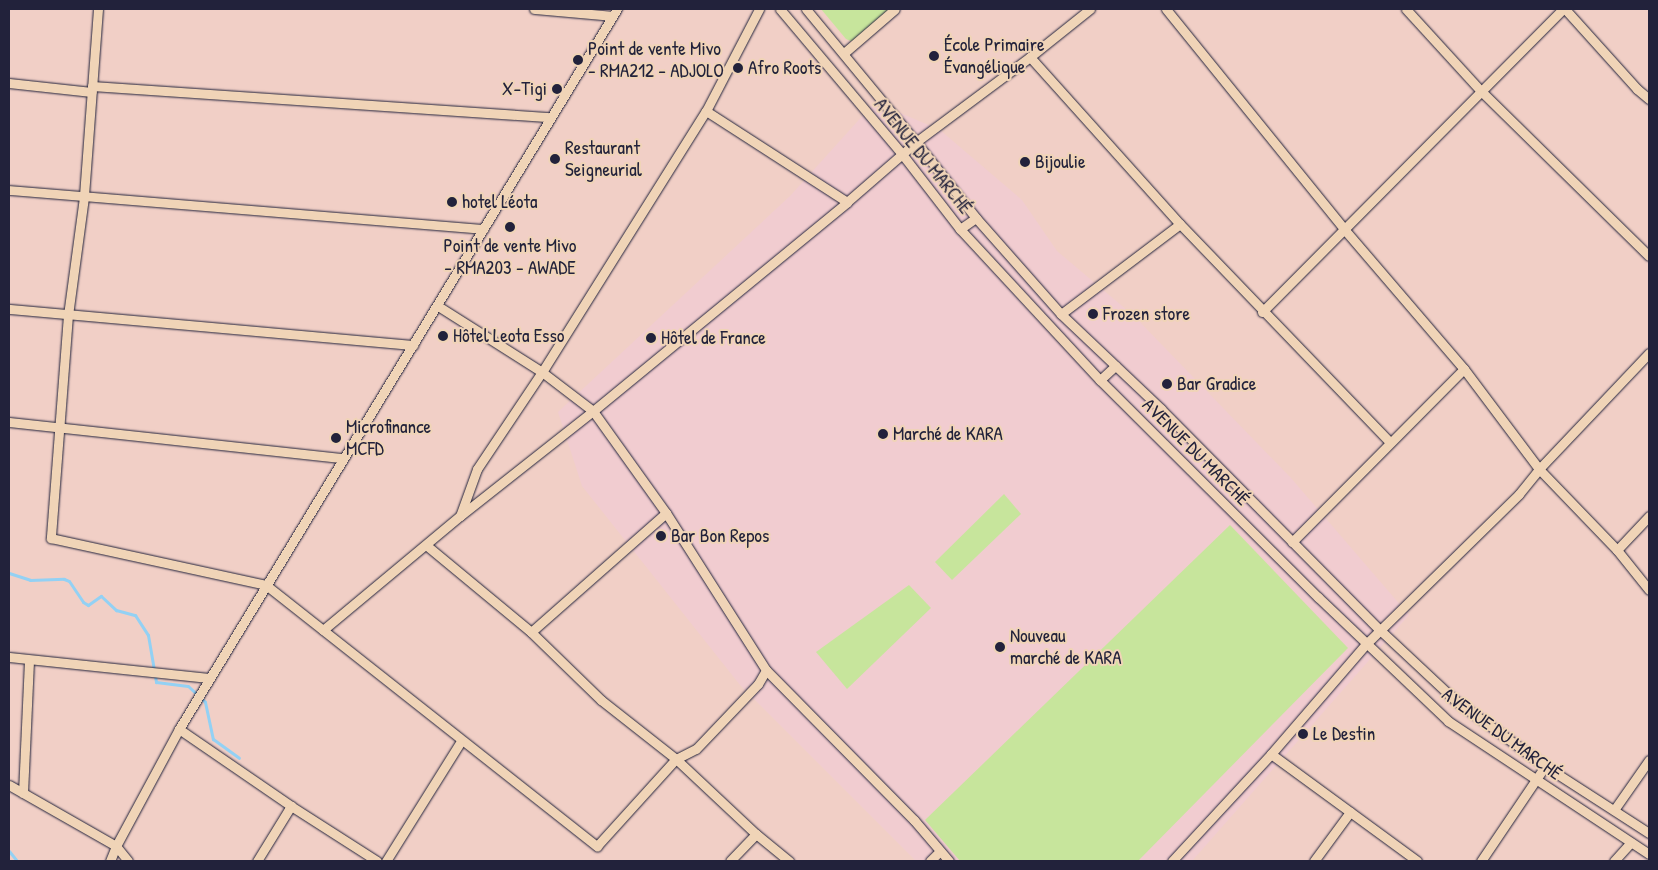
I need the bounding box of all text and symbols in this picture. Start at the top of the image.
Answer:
place label: École Primaire Évangélique [944,34,1045,78]
place label: Point de vente Mivo - RMA212 - ADJOLO [588,38,724,82]
marker: École Primaire Évangélique [928,50,940,62]
marker: Point de vente Mivo - RMA212 - ADJOLO [572,54,584,66]
place label: Afro Roots [748,57,821,79]
marker: Afro Roots [732,62,744,74]
place label: X-Tigi [502,78,547,100]
marker: X-Tigi [551,83,563,95]
street label: AVENUE DU MARCHÉ [869,93,977,219]
place label: Restaurant Seigneurial [565,137,642,181]
place label: Bijoulie [1035,151,1085,173]
marker: Restaurant Seigneurial [549,153,561,165]
marker: Bijoulie [1019,156,1031,168]
place label: hotel Léota [462,191,537,213]
marker: hotel Léota [446,196,458,208]
marker: Point de vente Mivo - RMA203 - AWADE [504,221,516,233]
place label: Point de vente Mivo - RMA203 - AWADE [444,235,576,279]
place label: Frozen store [1103,303,1190,325]
marker: Frozen store [1087,308,1099,320]
place label: Hôtel Leota Esso [453,325,564,347]
place label: Hôtel de France [661,327,766,349]
marker: Hôtel Leota Esso [437,330,449,342]
marker: Hôtel de France [645,332,657,344]
place label: Bar Gradice [1177,373,1256,395]
marker: Bar Gradice [1161,378,1173,390]
street label: AVENUE DU MARCHÉ [1138,394,1254,510]
place label: Microfinance MCFD [346,416,431,460]
place label: Marché de KARA [893,423,1003,445]
marker: Marché de KARA [877,428,889,440]
marker: Microfinance MCFD [330,432,342,444]
place label: Bar Bon Repos [671,525,769,547]
marker: Bar Bon Repos [655,530,667,542]
place label: Nouveau marché de KARA [1010,625,1121,669]
marker: Nouveau marché de KARA [994,641,1006,653]
street label: AVENUE DU MARCHÉ [1438,683,1566,785]
place label: Le Destin [1313,723,1375,745]
marker: Le Destin [1297,728,1309,740]

